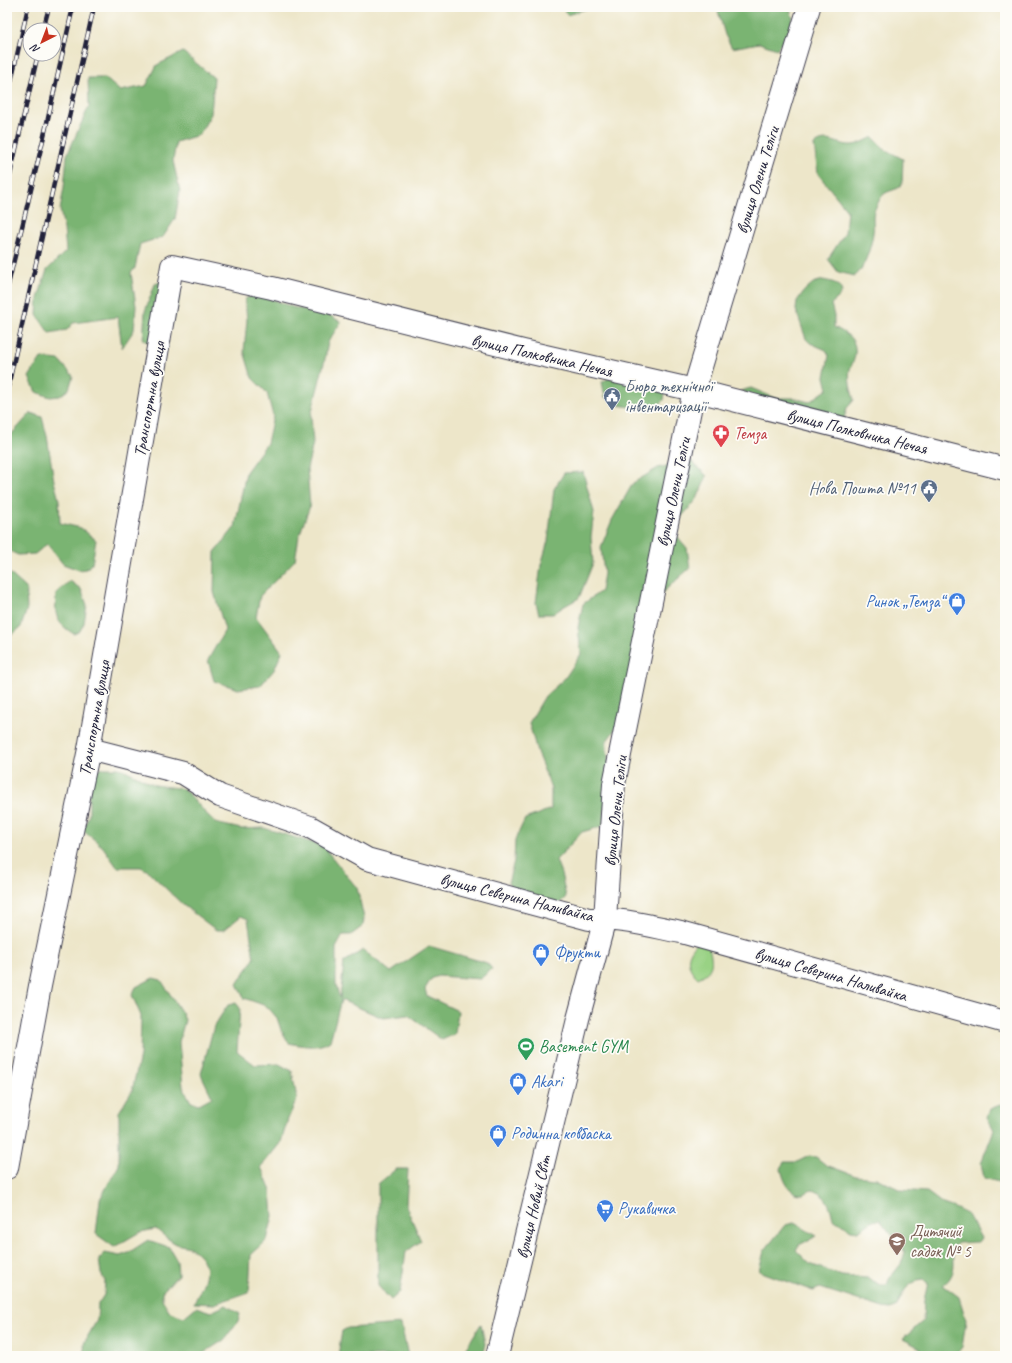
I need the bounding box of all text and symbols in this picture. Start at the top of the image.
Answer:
north arrow [22,22,62,62]
text: N [26,40,43,57]
street label: вулиця Олени Теліги [731,122,784,236]
street label: вулиця Полковника Нечая [469,329,615,382]
street label: Транспортна вулиця [129,339,170,458]
place label: Бюро технічної інвентаризації [625,376,716,417]
public building icon: Бюро технічної інвентаризації [602,386,622,411]
street label: вулиця Полковника Нечая [784,404,930,459]
pharmacy icon: Темза [711,423,731,448]
place label: Темза [734,423,768,445]
street label: вулиця Олени Теліги [652,434,696,549]
place label: Нова Пошта №11 [809,478,917,499]
public building icon: Нова Пошта №11 [919,478,939,503]
place label: Ринок „Темза“ [866,591,947,613]
shop icon: Ринок „Темза“ [947,591,967,616]
street label: Транспортна вулиця [74,658,115,777]
street label: вулиця Олени Теліги [599,753,632,867]
street label: вулиця Северина Наливайка [438,868,597,927]
shop icon: Фрукти [531,942,551,967]
place label: Фрукти [554,942,602,963]
street label: вулиця Северина Наливайка [752,943,911,1007]
sports icon: Basement GYM [516,1036,536,1061]
place label: Basement GYM [539,1036,629,1057]
shop icon: Akari [508,1071,528,1096]
place label: Akari [531,1071,564,1092]
shop icon: Родинна ковбаска [488,1123,508,1148]
place label: Родинна ковбаска [511,1123,613,1144]
street label: вулиця Новий Світ [511,1152,556,1261]
supermarket icon: Рукавичка [595,1198,615,1223]
place label: Рукавичка [618,1198,677,1219]
place label: Дитячий садок № 5 [910,1221,972,1262]
school or university icon: Дитячий садок № 5 [887,1231,907,1256]

